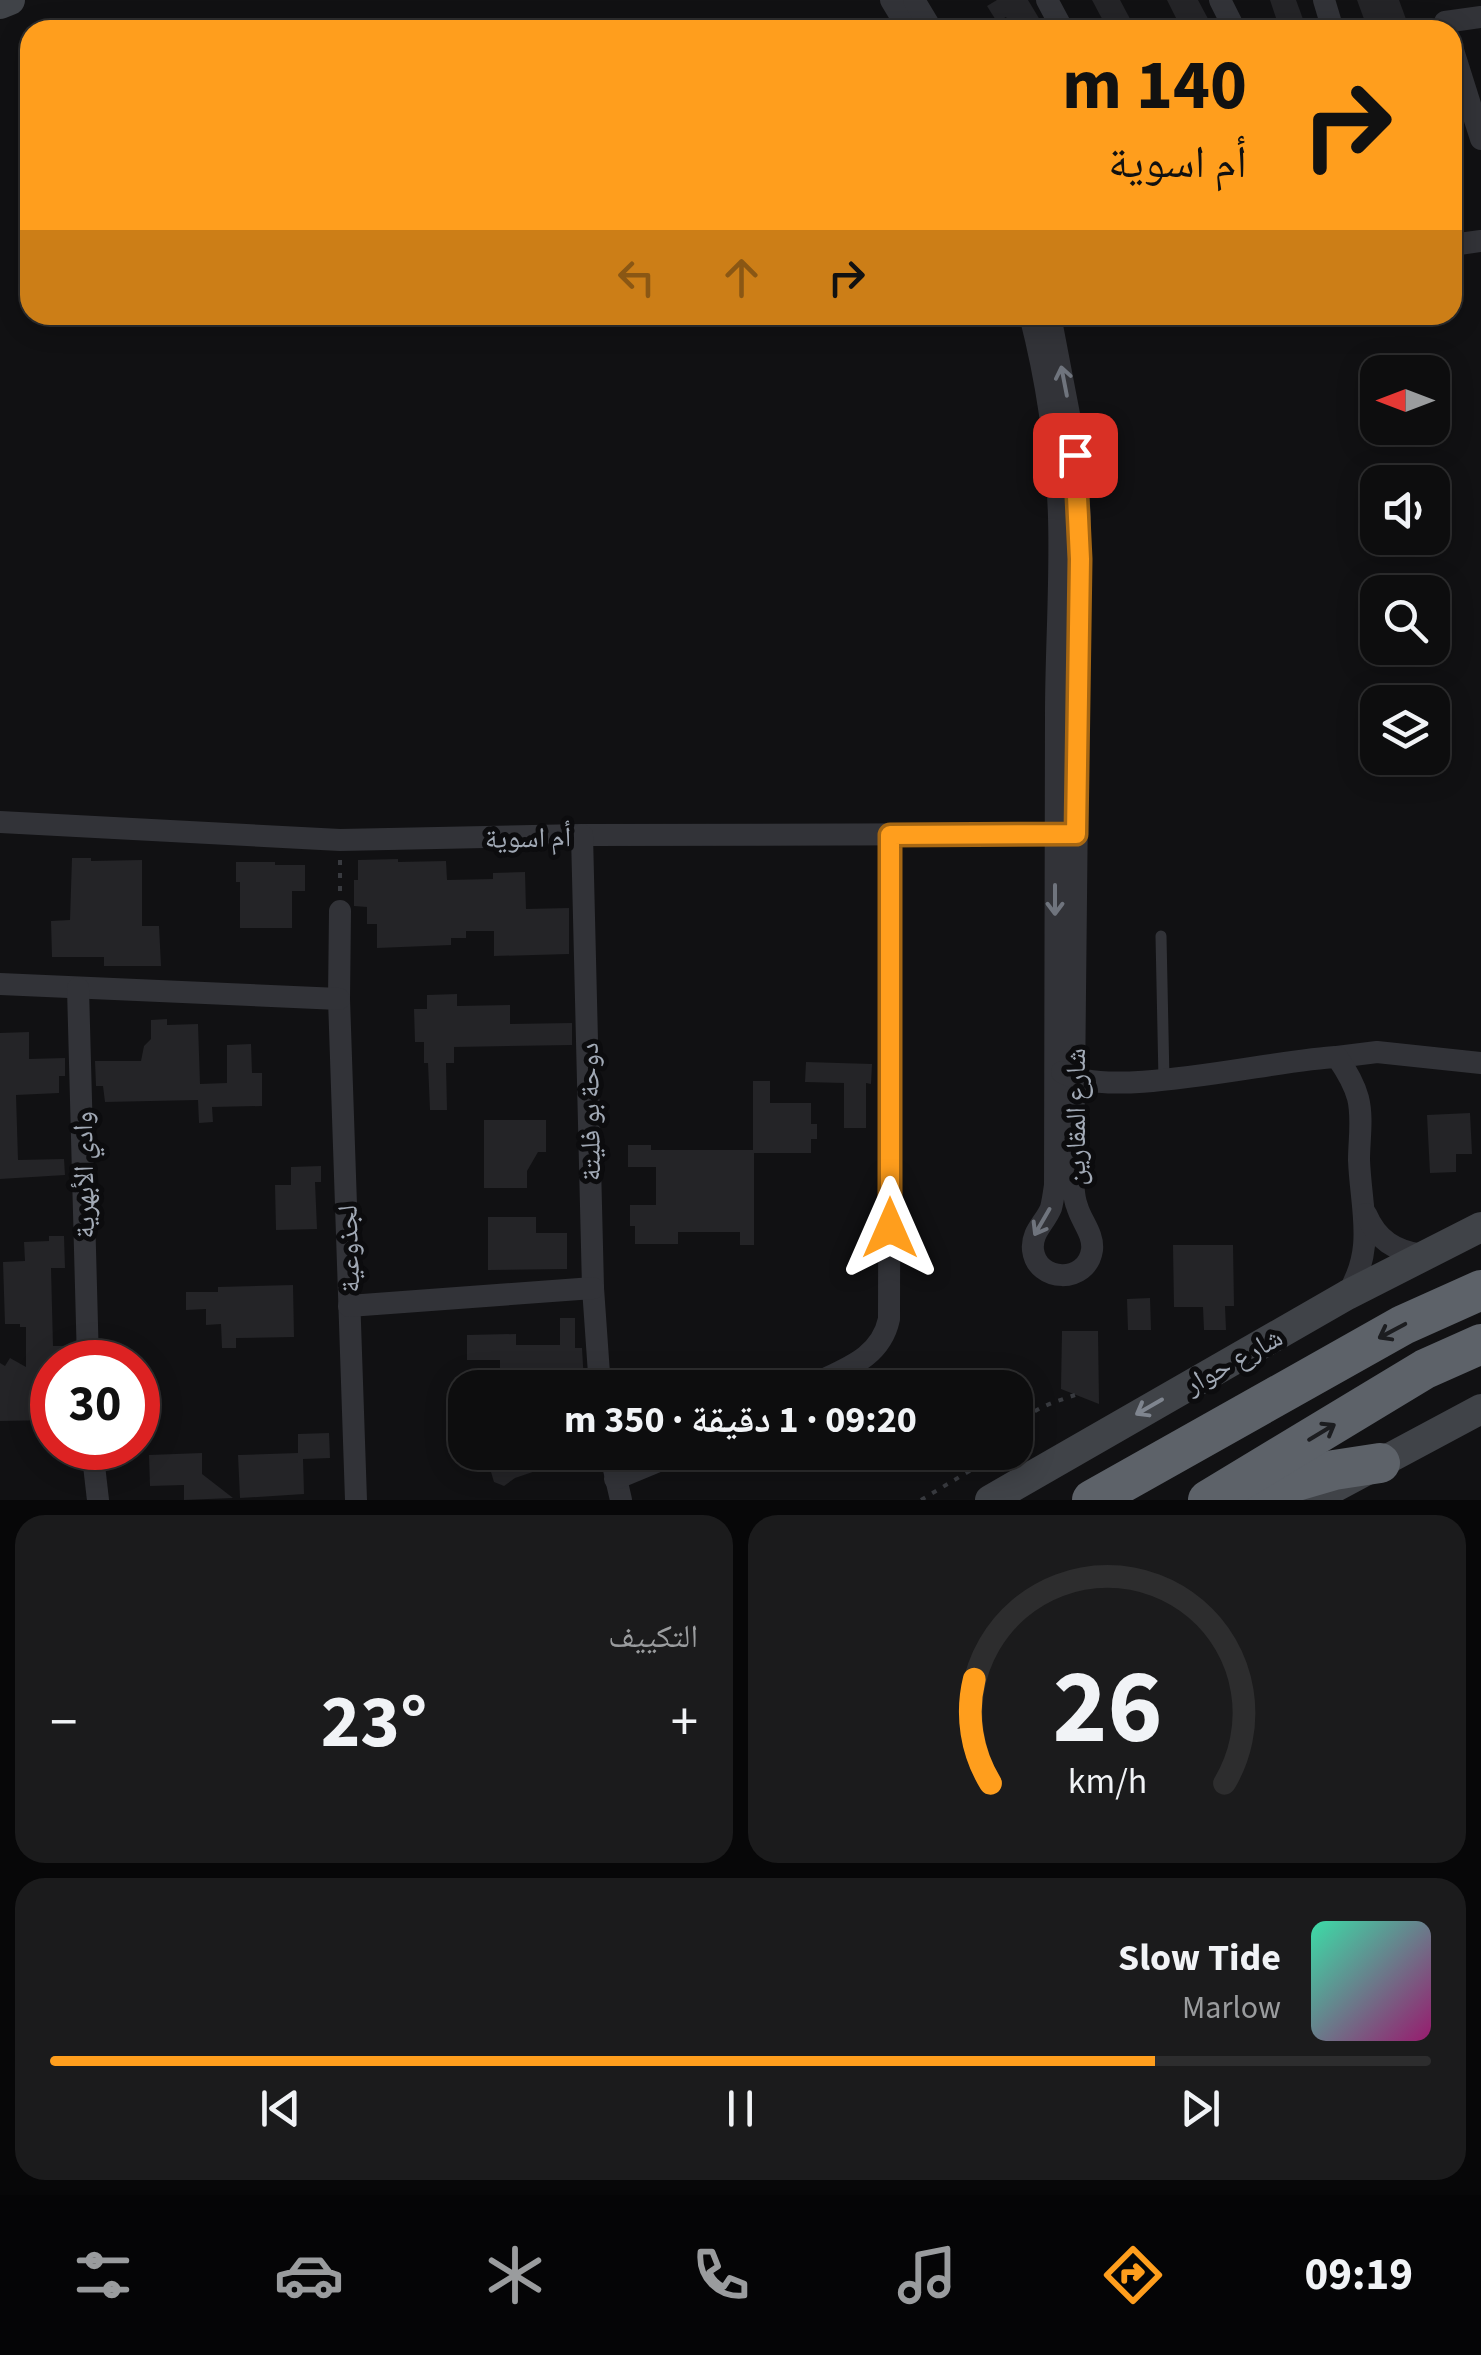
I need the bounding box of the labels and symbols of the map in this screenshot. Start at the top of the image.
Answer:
north arrow [1360,355,1450,445]
one-way arrow [1054,365,1073,398]
pin [1033,413,1118,498]
street label: أم اسوية [484,817,572,859]
one-way arrow [1046,882,1064,915]
street label: دوحة بو فليتة [569,1042,611,1182]
street label: شارع المقارين [1056,1048,1096,1186]
street label: وادي الأبهرية [63,1111,107,1239]
position arrow [838,1176,942,1280]
street label: لجذوعية [327,1204,371,1294]
one-way arrow [1032,1207,1052,1236]
street label: شارع حوار [1176,1317,1290,1405]
one-way arrow [1378,1321,1408,1341]
speed limit sign: 30 [30,1340,160,1470]
one-way arrow [1136,1397,1164,1417]
one-way arrow [1307,1421,1336,1442]

